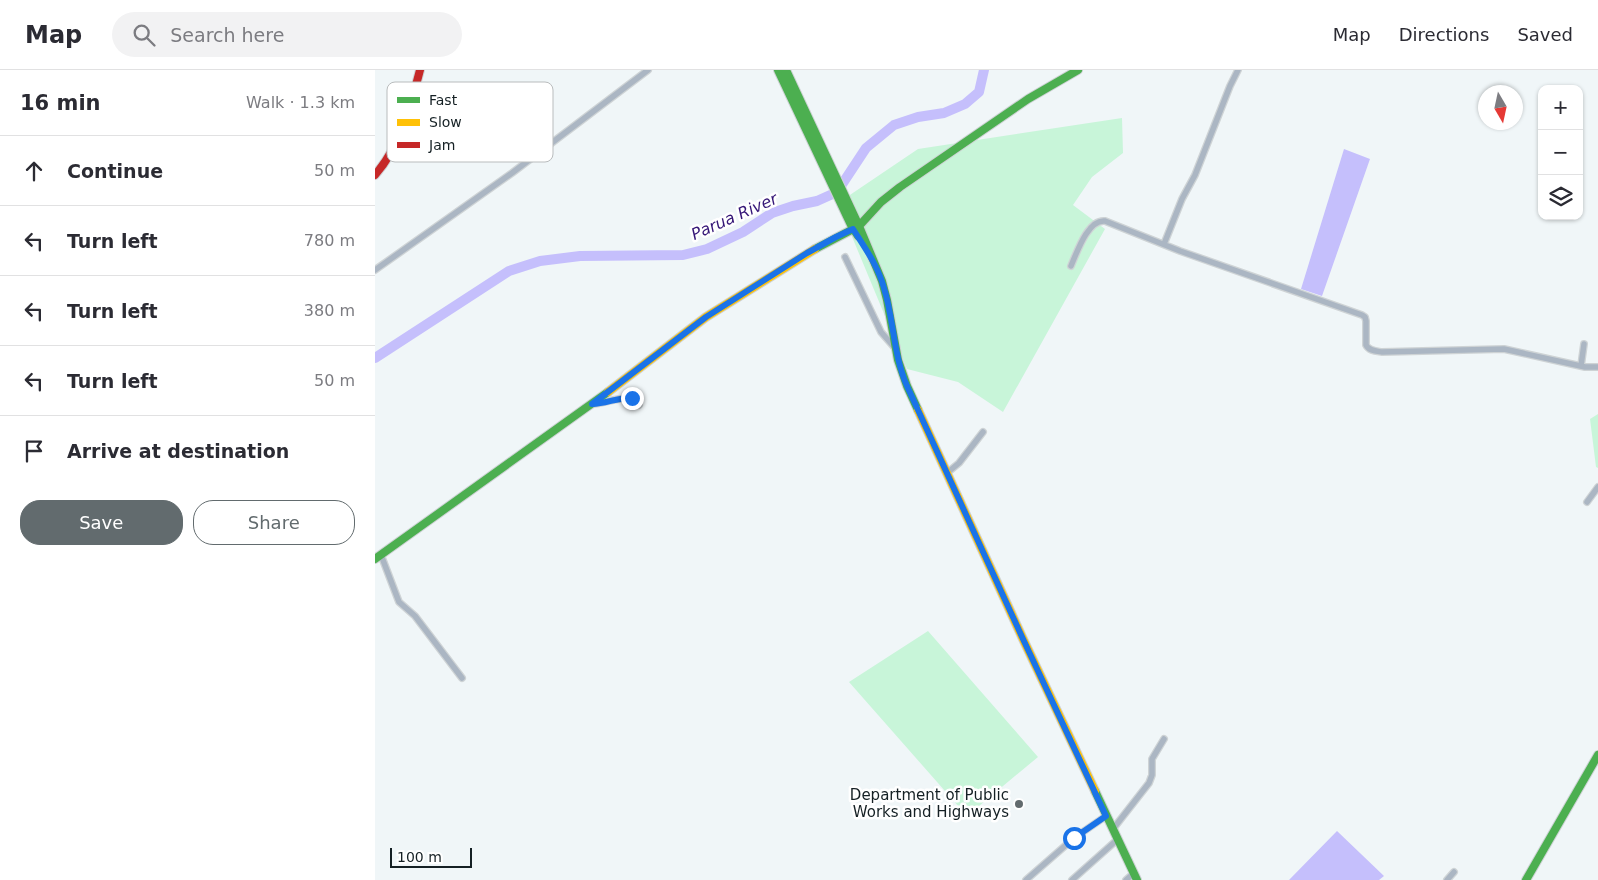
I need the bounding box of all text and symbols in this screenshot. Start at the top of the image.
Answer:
search box [112,12,462,57]
text: Map [25,21,82,49]
icon: search [130,21,158,49]
text: Search here [170,24,284,46]
text: Map [1333,24,1371,45]
text: Directions [1399,24,1489,45]
text: Saved [1517,24,1573,45]
legend [387,82,553,162]
north arrow [1478,85,1523,130]
map controls [1538,85,1583,220]
button: + [1538,85,1583,130]
text: 16 min [20,91,101,115]
text: Fast [429,92,458,108]
text: Walk · 1.3 km [246,93,355,112]
text: Slow [429,114,462,130]
button: − [1538,130,1583,175]
text: Jam [428,137,455,153]
icon: ahead [20,157,48,185]
text: Continue [67,160,163,182]
text: 50 m [314,161,355,180]
button: layers [1538,175,1583,220]
water label: Parua River [688,188,782,244]
icon: left [20,227,48,255]
text: Turn left [67,230,158,252]
text: 780 m [304,231,355,250]
icon: left [20,297,48,325]
text: Turn left [67,300,158,322]
text: 380 m [304,301,355,320]
icon: left [20,367,48,395]
text: Turn left [67,370,158,392]
text: 50 m [314,371,355,390]
route end [621,387,644,410]
icon: arrive [20,437,48,465]
text: Arrive at destination [67,440,289,462]
button: Save [20,500,183,545]
button: Share [193,500,355,545]
place label: Department of Public Works and Highways [850,786,1009,821]
marker: Department of Public Works and Highways [1013,798,1025,810]
route start [1063,827,1086,850]
scale bar [390,845,473,868]
text: 100 m [397,849,442,865]

